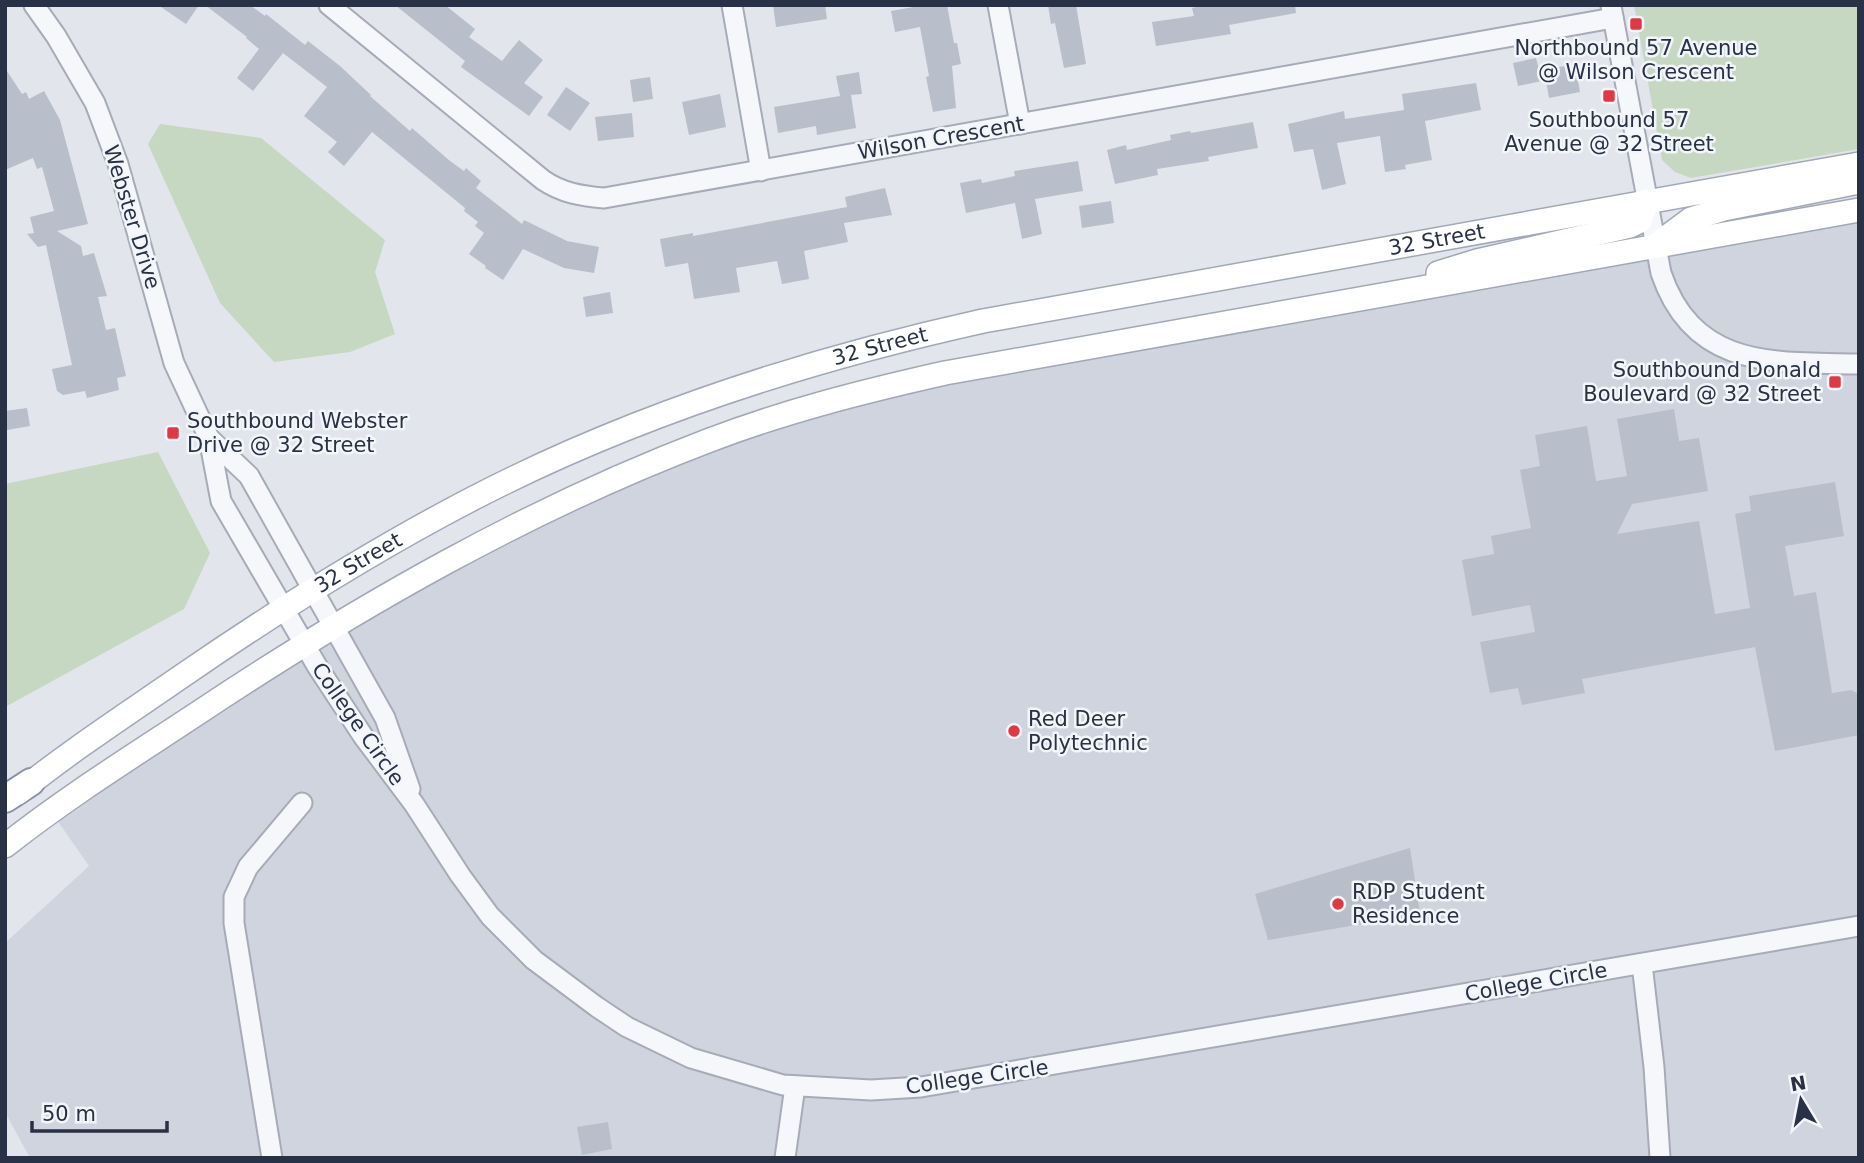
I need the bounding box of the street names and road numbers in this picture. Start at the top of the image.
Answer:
street label: Wilson Crescent [856,112,1026,164]
street label: Webster Drive [99,142,165,292]
street label: 32 Street [1387,219,1487,260]
street label: 32 Street [830,322,930,370]
street label: 32 Street [310,528,406,598]
street label: College Circle [307,658,409,790]
street label: College Circle [1463,958,1609,1006]
street label: College Circle [904,1055,1050,1099]

